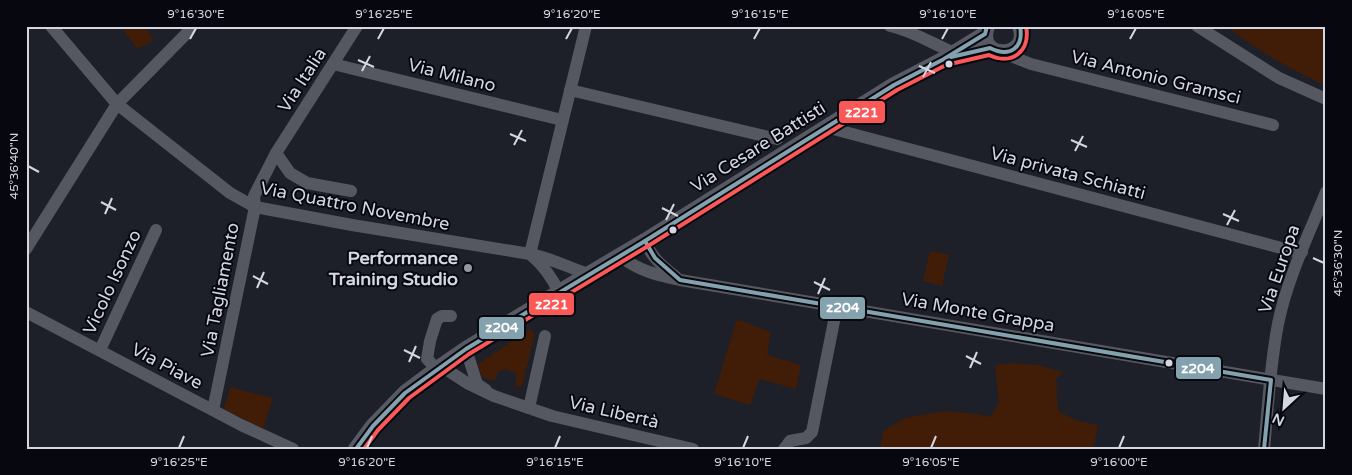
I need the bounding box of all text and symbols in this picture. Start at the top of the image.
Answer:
text: 9°16'30"E [167,7,225,21]
text: 9°16'25"E [355,7,413,21]
text: 9°16'20"E [543,7,601,21]
text: 9°16'15"E [731,7,789,21]
text: 9°16'10"E [919,7,977,21]
text: 9°16'05"E [1107,7,1165,21]
street label: Via Italia [273,44,331,116]
street label: Via Antonio Gramsci [1069,45,1243,109]
street label: Via Milano [406,53,498,97]
unlabelled marker [944,59,954,69]
street label: Via Cesare Battisti [687,97,829,197]
line badge: z221 [838,100,886,124]
text: z221 [845,104,879,121]
text: 45°36'40"N [7,133,21,199]
street label: Via privata Schiatti [988,142,1148,204]
street label: Via Quattro Novembre [259,177,451,235]
street label: Via Tagliamento [196,221,244,359]
street label: Via Europa [1253,222,1305,316]
unlabelled marker [668,225,678,235]
street label: Vicolo Isonzo [78,226,146,338]
text: 45°36'30"N [1331,230,1345,296]
place label: Performance Training Studio [328,247,458,290]
marker: Performance Training Studio [462,262,474,274]
street label: Via Monte Grappa [900,288,1056,336]
line badge: z221 [528,292,575,316]
text: z221 [535,296,569,313]
line badge: z204 [819,296,866,320]
text: z204 [826,299,860,316]
line badge: z204 [478,316,525,340]
text: z204 [485,319,519,336]
street label: Via Piave [128,338,206,394]
line badge: z204 [1175,356,1222,380]
unlabelled marker [1164,358,1174,368]
text: z204 [1181,360,1215,377]
north arrow [1260,382,1310,432]
street label: Via Libertà [567,391,661,433]
text: N [1270,409,1287,429]
text: 9°16'25"E [150,455,208,469]
text: 9°16'20"E [338,455,396,469]
text: 9°16'15"E [526,455,584,469]
text: 9°16'10"E [714,455,772,469]
text: 9°16'05"E [902,455,960,469]
text: 9°16'00"E [1090,455,1148,469]

